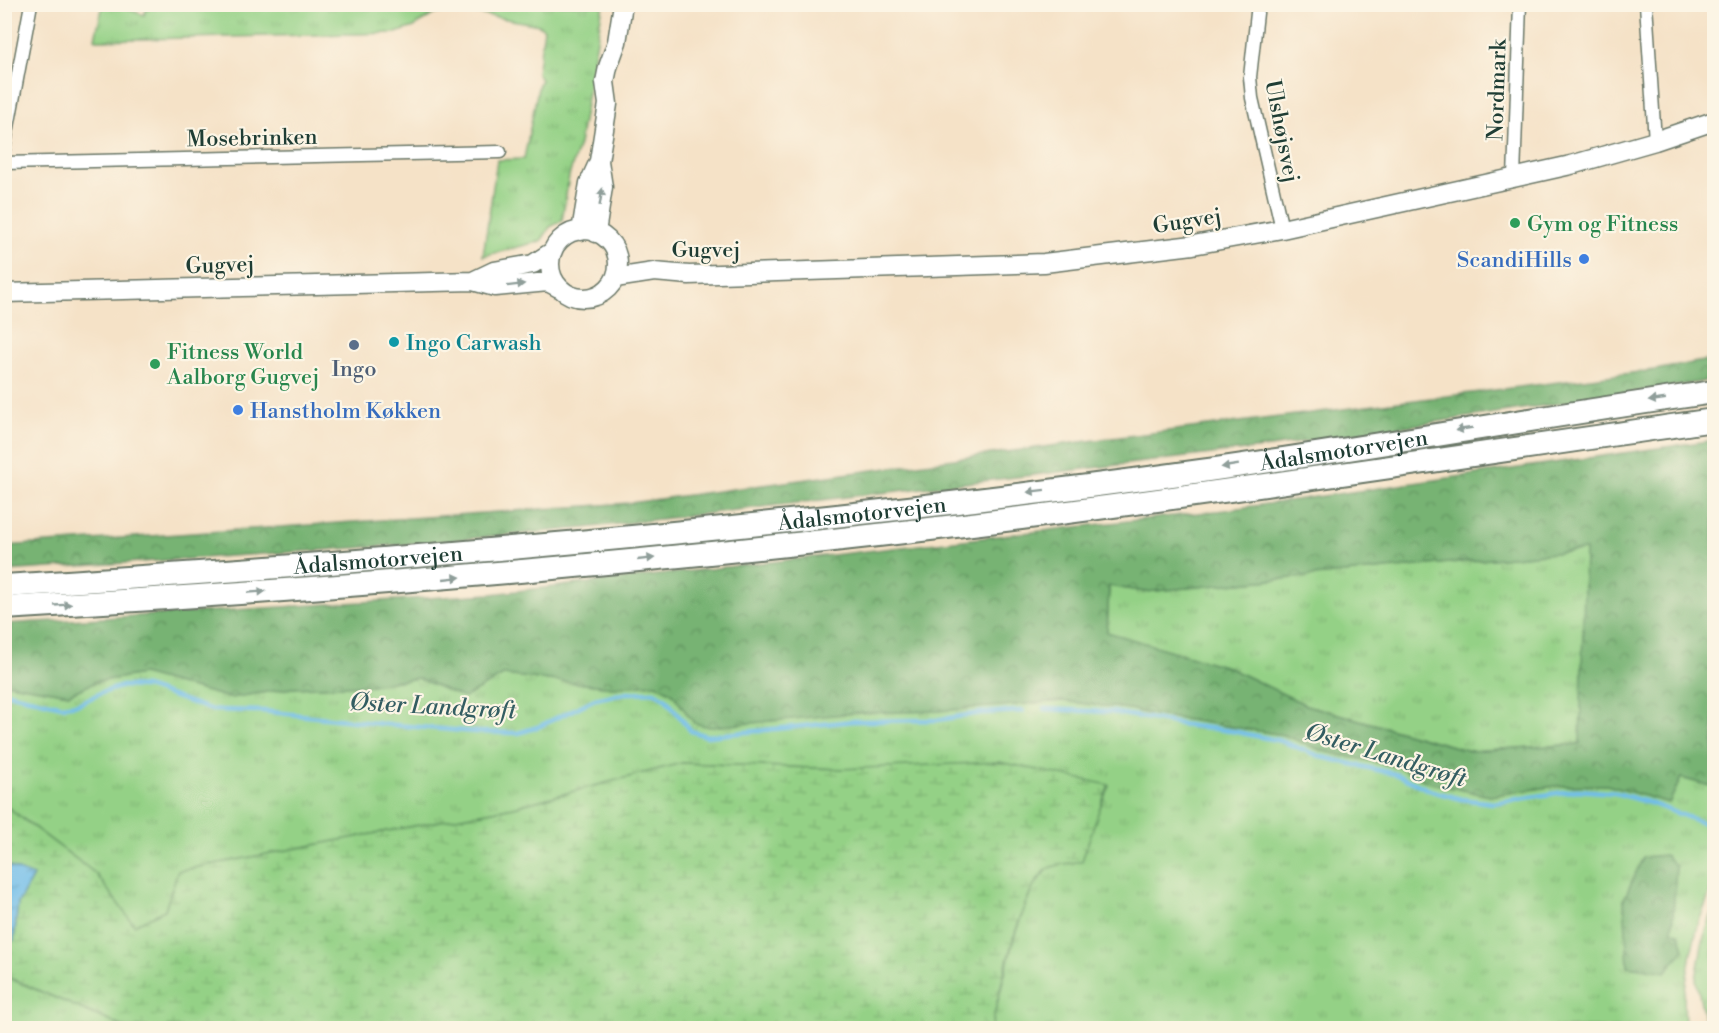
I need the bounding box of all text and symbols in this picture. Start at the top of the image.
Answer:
street label: Nordmark [1482,37,1513,141]
street label: Ulshøjsvej [1258,78,1305,185]
street label: Mosebrinken [186,124,318,153]
one-way arrow [597,187,606,206]
street label: Gugvej [1151,203,1223,240]
place label: Gym og Fitness [1527,211,1679,238]
marker: Gym og Fitness [1508,216,1522,230]
street label: Gugvej [671,237,741,264]
place label: ScandiHills [1457,247,1572,274]
street label: Gugvej [185,251,255,280]
marker: ScandiHills [1577,252,1591,266]
one-way arrow [507,280,526,289]
place label: Ingo Carwash [406,330,542,357]
marker: Ingo Carwash [387,335,401,349]
marker: Ingo [347,338,361,352]
place label: Fitness World Aalborg Gugvej [166,339,319,391]
place label: Ingo [331,356,377,383]
marker: Fitness World Aalborg Gugvej [148,357,162,371]
one-way arrow [1647,396,1666,405]
place label: Hanstholm Køkken [250,398,441,425]
marker: Hanstholm Køkken [231,403,245,417]
street label: Ådalsmotorvejen [1257,425,1430,478]
one-way arrow [1454,425,1473,434]
one-way arrow [1220,462,1239,471]
one-way arrow [1027,487,1046,496]
street label: Ådalsmotorvejen [775,492,948,537]
street label: Ådalsmotorvejen [292,540,464,581]
one-way arrow [637,554,656,564]
one-way arrow [443,573,462,583]
one-way arrow [248,587,267,597]
one-way arrow [53,600,72,609]
water label: Øster Landgrøft [349,688,518,726]
water label: Øster Landgrøft [1301,717,1471,795]

